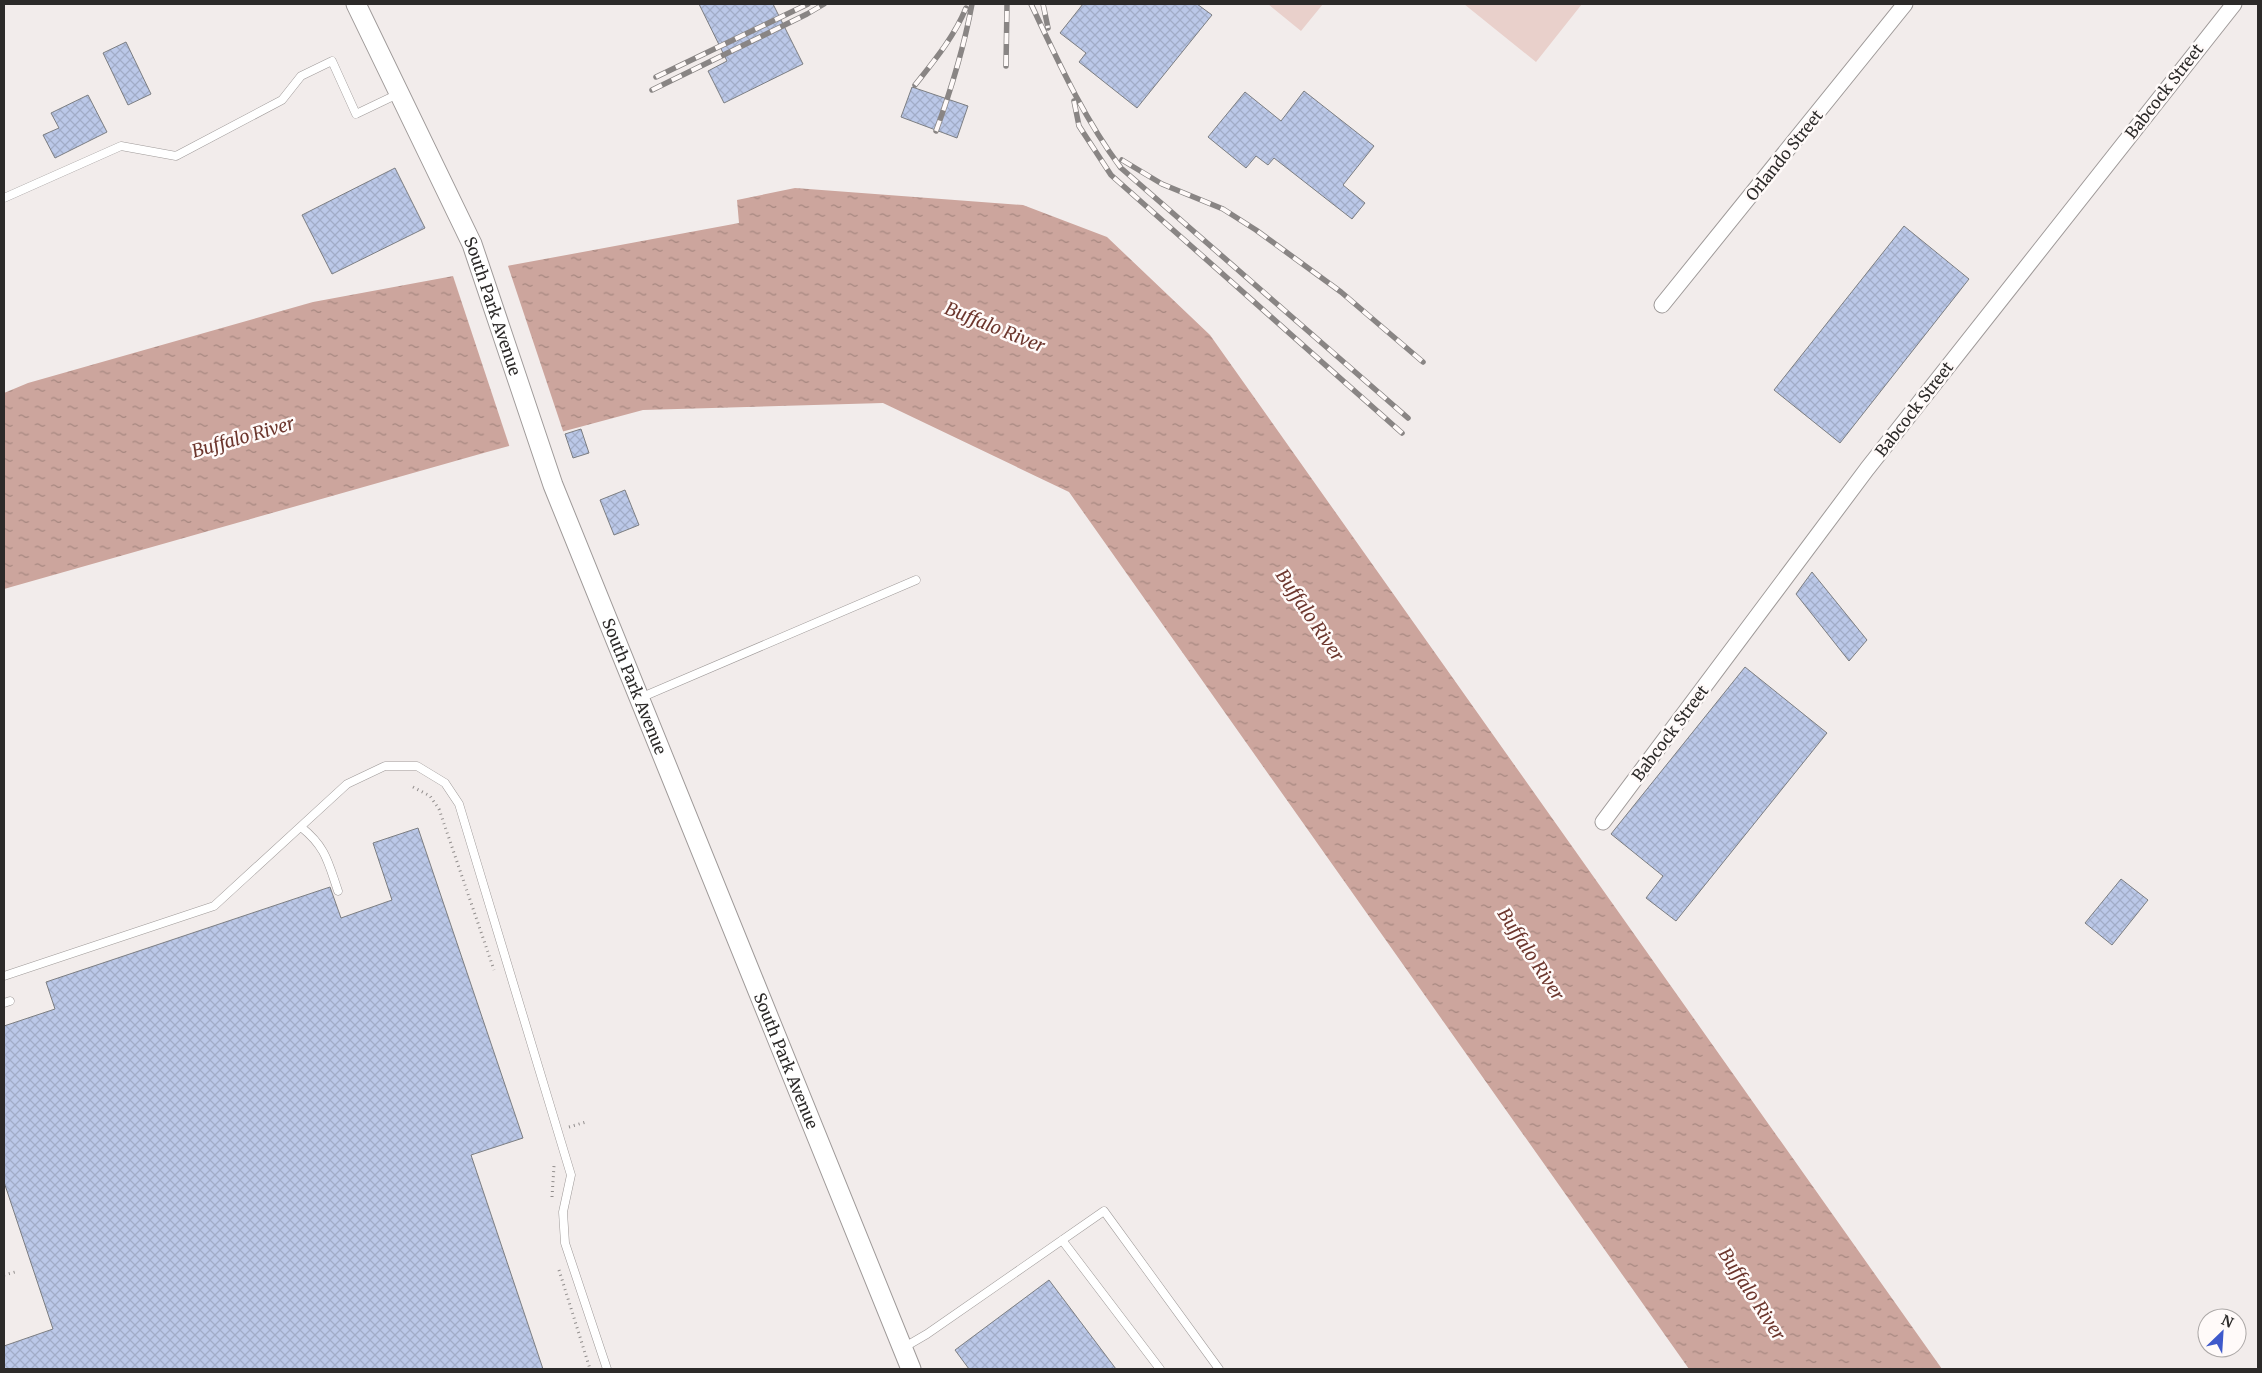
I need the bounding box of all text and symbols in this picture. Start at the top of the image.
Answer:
street label: Babcock Street [2121,39,2208,142]
street label: Orlando Street [1741,105,1827,204]
street label: South Park Avenue [460,233,525,378]
water label: Buffalo River [942,297,1049,358]
street label: Babcock Street [1871,357,1958,460]
water label: Buffalo River [189,411,298,463]
water label: Buffalo River [1271,565,1349,666]
street label: South Park Avenue [598,615,671,757]
street label: Babcock Street [1627,680,1713,785]
water label: Buffalo River [1493,903,1570,1005]
street label: South Park Avenue [750,990,823,1132]
water label: Buffalo River [1714,1243,1791,1345]
north arrow [2197,1308,2247,1358]
text: N [2219,1311,2236,1332]

